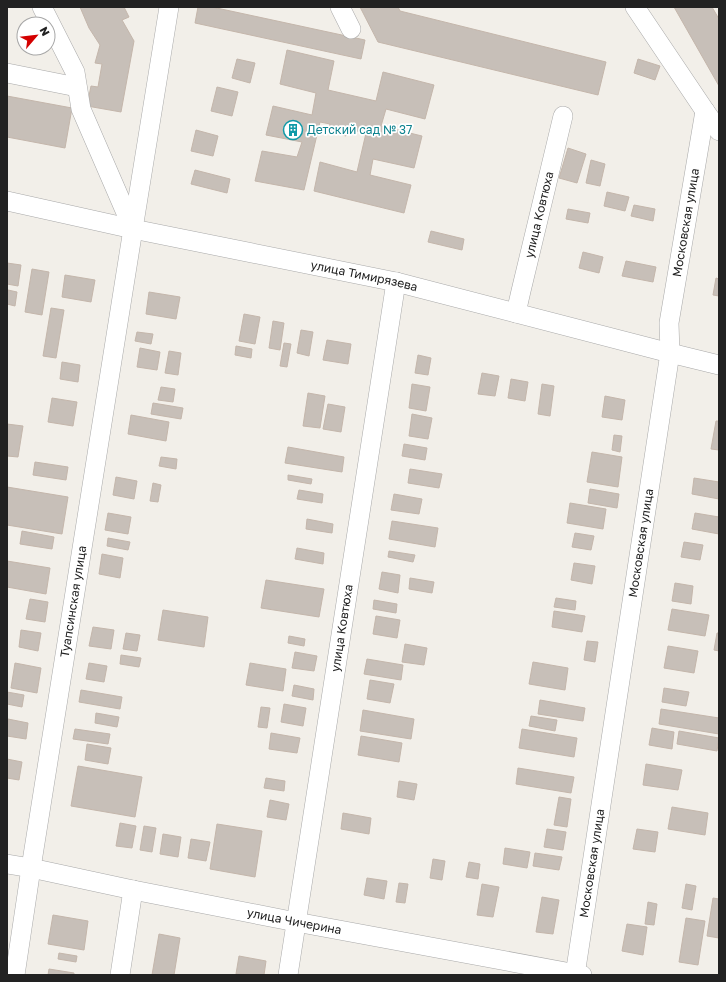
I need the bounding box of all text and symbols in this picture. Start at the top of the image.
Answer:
north arrow [16,16,56,56]
text: N [38,24,53,38]
building icon: Детский сад № 37 [282,119,304,141]
place label: Детский сад № 37 [307,122,412,137]
street label: Московская улица [669,167,702,278]
street label: улица Ковтюха [521,170,556,259]
street label: улица Тимирязева [309,257,419,294]
street label: Московская улица [625,487,656,598]
street label: Туапсинская улица [57,544,89,659]
street label: улица Ковтюха [327,583,356,673]
street label: Московская улица [576,808,607,919]
street label: улица Чичерина [246,905,343,937]

